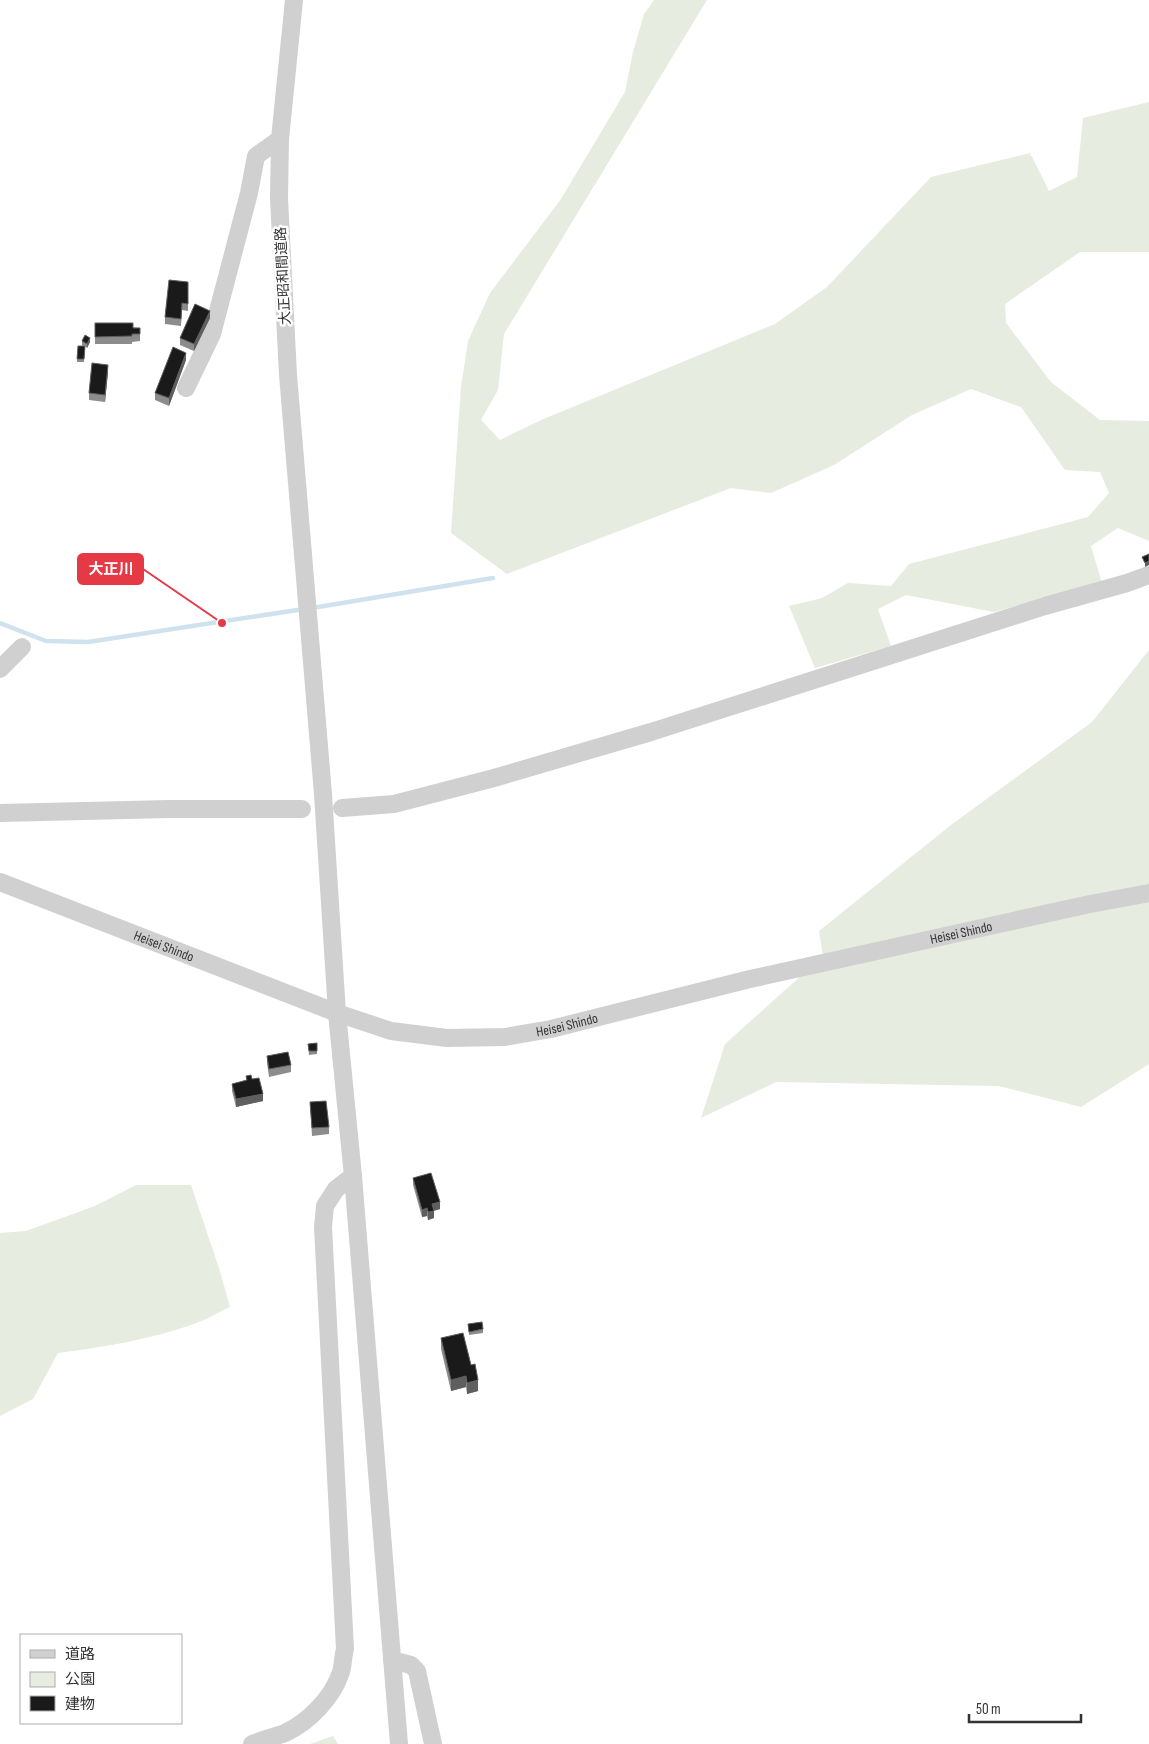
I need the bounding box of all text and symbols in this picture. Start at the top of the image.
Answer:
street label: 大正昭和間道路 [272,227,294,325]
callout: 大正川 [78,554,143,584]
text: 大正川 [88,560,134,579]
street label: Heisei Shindo [928,917,994,948]
street label: Heisei Shindo [132,926,197,965]
street label: Heisei Shindo [535,1009,600,1040]
legend [20,1634,182,1724]
text: 道路 [65,1645,95,1664]
text: 公園 [65,1670,95,1689]
scale bar [969,1692,1082,1724]
text: 建物 [65,1695,95,1714]
text: 50 m [976,1700,1001,1719]

